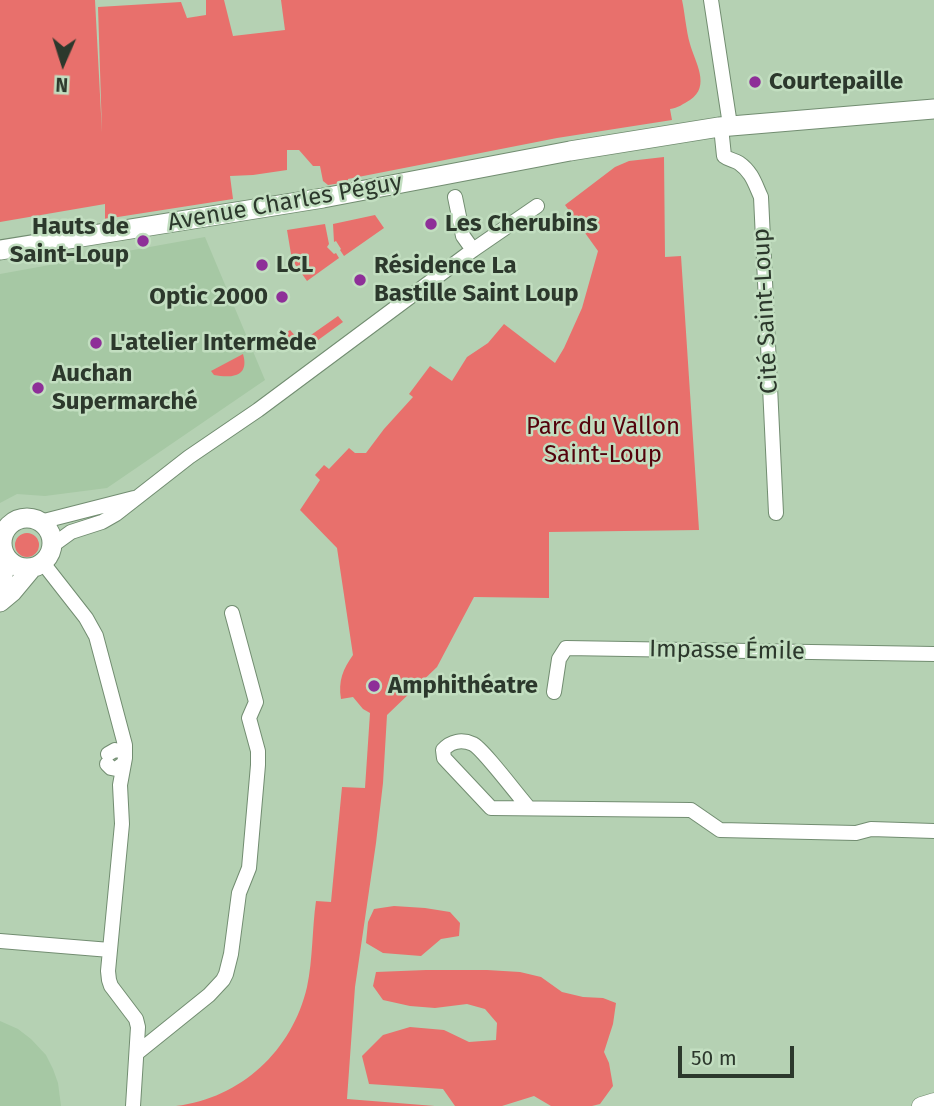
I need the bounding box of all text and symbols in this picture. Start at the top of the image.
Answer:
north arrow [28,28,98,98]
place label: Courtepaille [769,68,903,96]
text: N [55,73,69,96]
marker: Courtepaille [747,74,763,90]
street label: Avenue Charles Péguy [166,168,404,238]
place label: Les Cherubins [445,210,598,238]
place label: Hauts de Saint-Loup [10,213,129,269]
marker: Les Cherubins [423,216,439,232]
street label: Cité Saint-Loup [747,227,785,395]
marker: Hauts de Saint-Loup [135,233,151,249]
place label: LCL [276,251,313,279]
place label: Résidence La Bastille Saint Loup [374,252,579,308]
marker: LCL [254,257,270,273]
marker: Résidence La Bastille Saint Loup [352,272,368,288]
place label: Optic 2000 [149,283,268,311]
marker: Optic 2000 [274,289,290,305]
place label: L'atelier Intermède [110,329,317,357]
marker: L'atelier Intermède [88,335,104,351]
place label: Auchan Supermarché [52,360,198,416]
marker: Auchan Supermarché [30,380,46,396]
park label: Parc du Vallon Saint-Loup [526,413,680,469]
street label: Impasse Émile [649,635,805,667]
place label: Amphithéatre [388,672,538,700]
marker: Amphithéatre [366,678,382,694]
scale bar [682,1032,797,1076]
text: 50 m [691,1045,737,1071]

